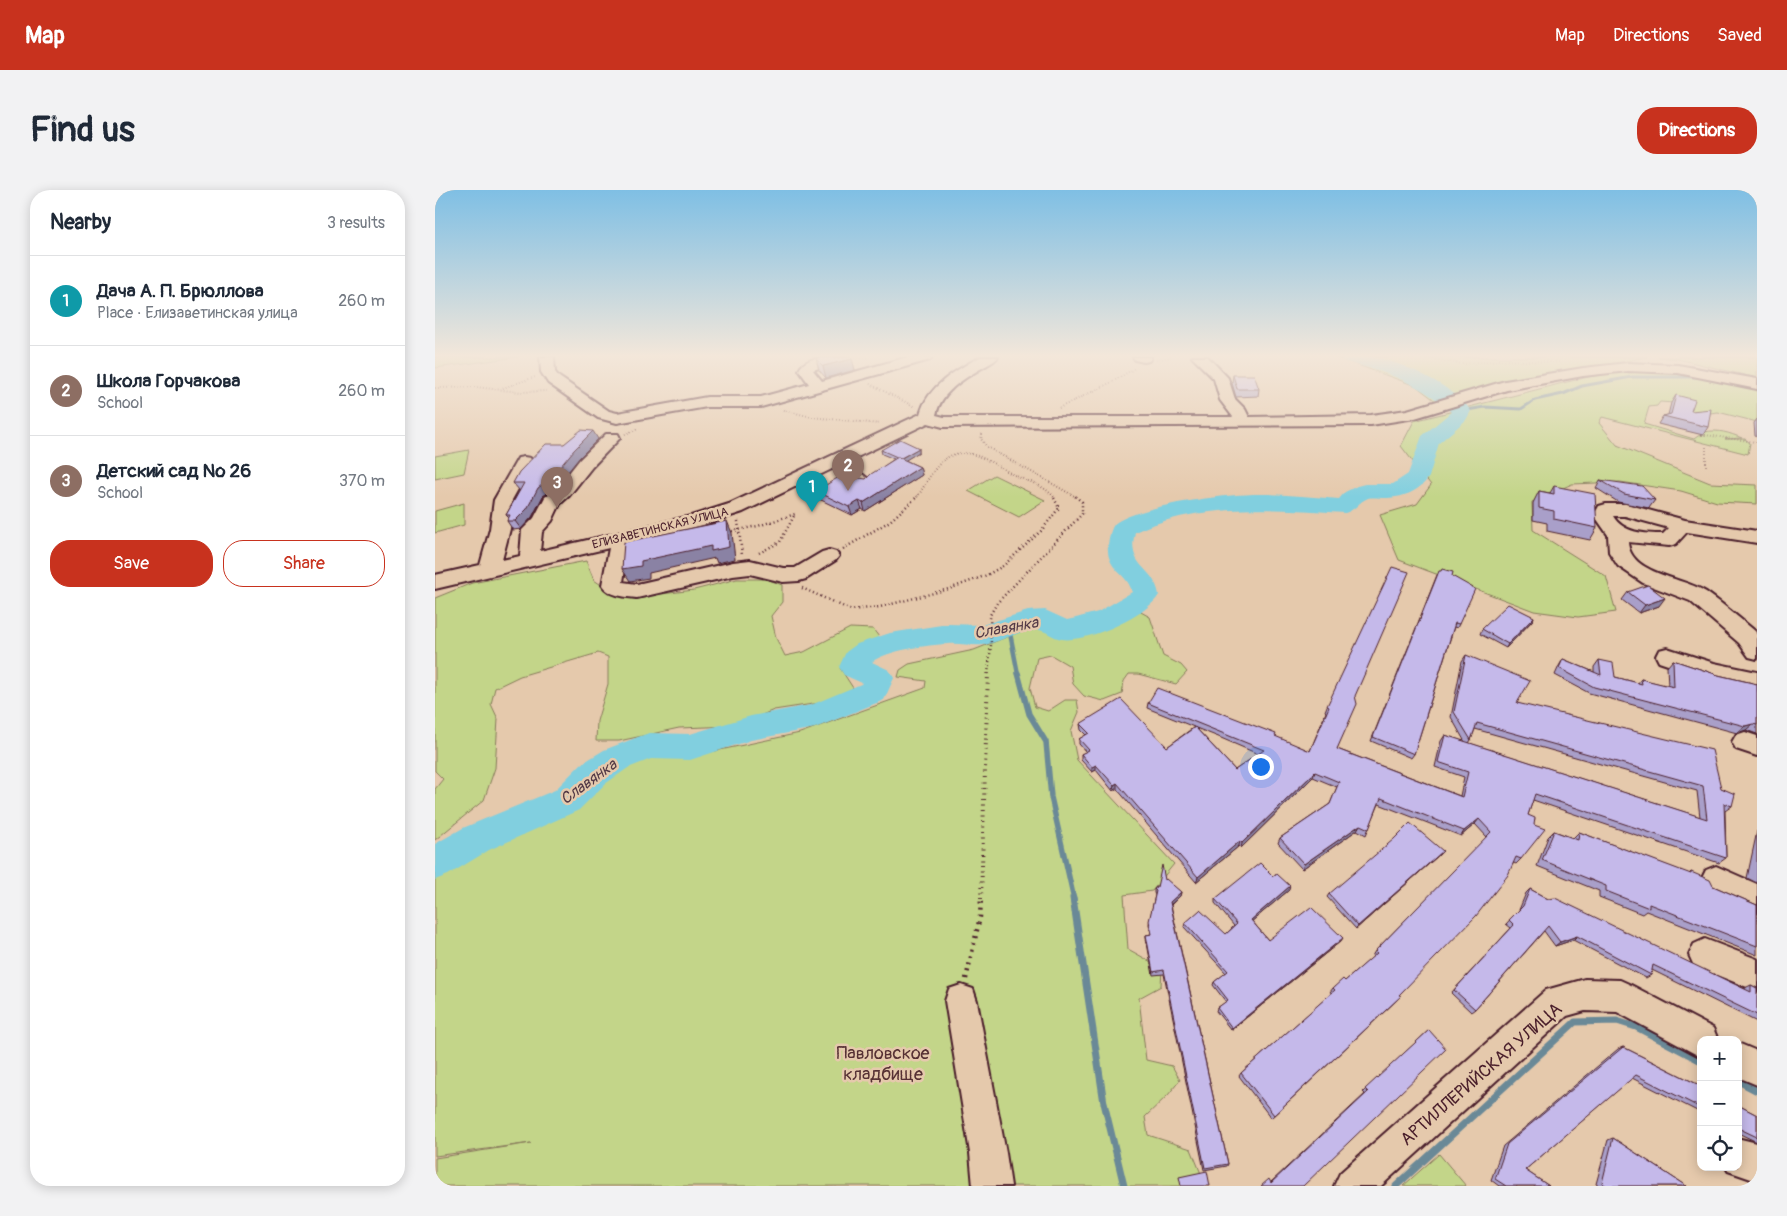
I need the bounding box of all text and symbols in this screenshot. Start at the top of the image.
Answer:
text: Map [25,21,65,50]
text: Map [1555,24,1585,47]
text: Directions [1613,24,1689,47]
text: Saved [1717,24,1762,47]
button: Directions [1637,107,1757,154]
text: Find us [30,108,135,152]
text: Nearby [50,209,111,236]
text: 3 results [327,213,385,233]
text: Дача А. П. Брюллова [97,279,264,303]
text: 1 [63,291,69,311]
text: 260 m [338,291,385,311]
text: Place · Елизаветинская улица [97,303,298,323]
text: Школа Горчакова [97,369,240,393]
text: 2 [62,381,70,401]
text: 260 m [338,381,385,401]
text: School [97,393,143,413]
pin: 2 [832,450,864,491]
text: Детский сад № 26 [97,459,251,483]
pin: 3 [541,467,573,508]
text: 3 [62,471,70,491]
text: 370 m [339,471,385,491]
pin: 1 [796,471,828,512]
text: School [97,483,143,503]
street label: ЕЛИЗАВЕТИНСКАЯ УЛИЦА [591,504,730,553]
button: Save [50,540,213,587]
button: Share [223,540,385,587]
water label: Славянка [973,612,1041,643]
water label: Славянка [556,754,622,809]
your location [1248,754,1274,780]
street label: АРТИЛЛЕРИЙСКАЯ УЛИЦА [1396,998,1567,1151]
map controls [1697,1036,1742,1171]
button: + [1697,1036,1742,1081]
park label: Павловское кладбище [837,1042,930,1086]
button: − [1697,1081,1742,1126]
button: locate [1697,1126,1742,1171]

